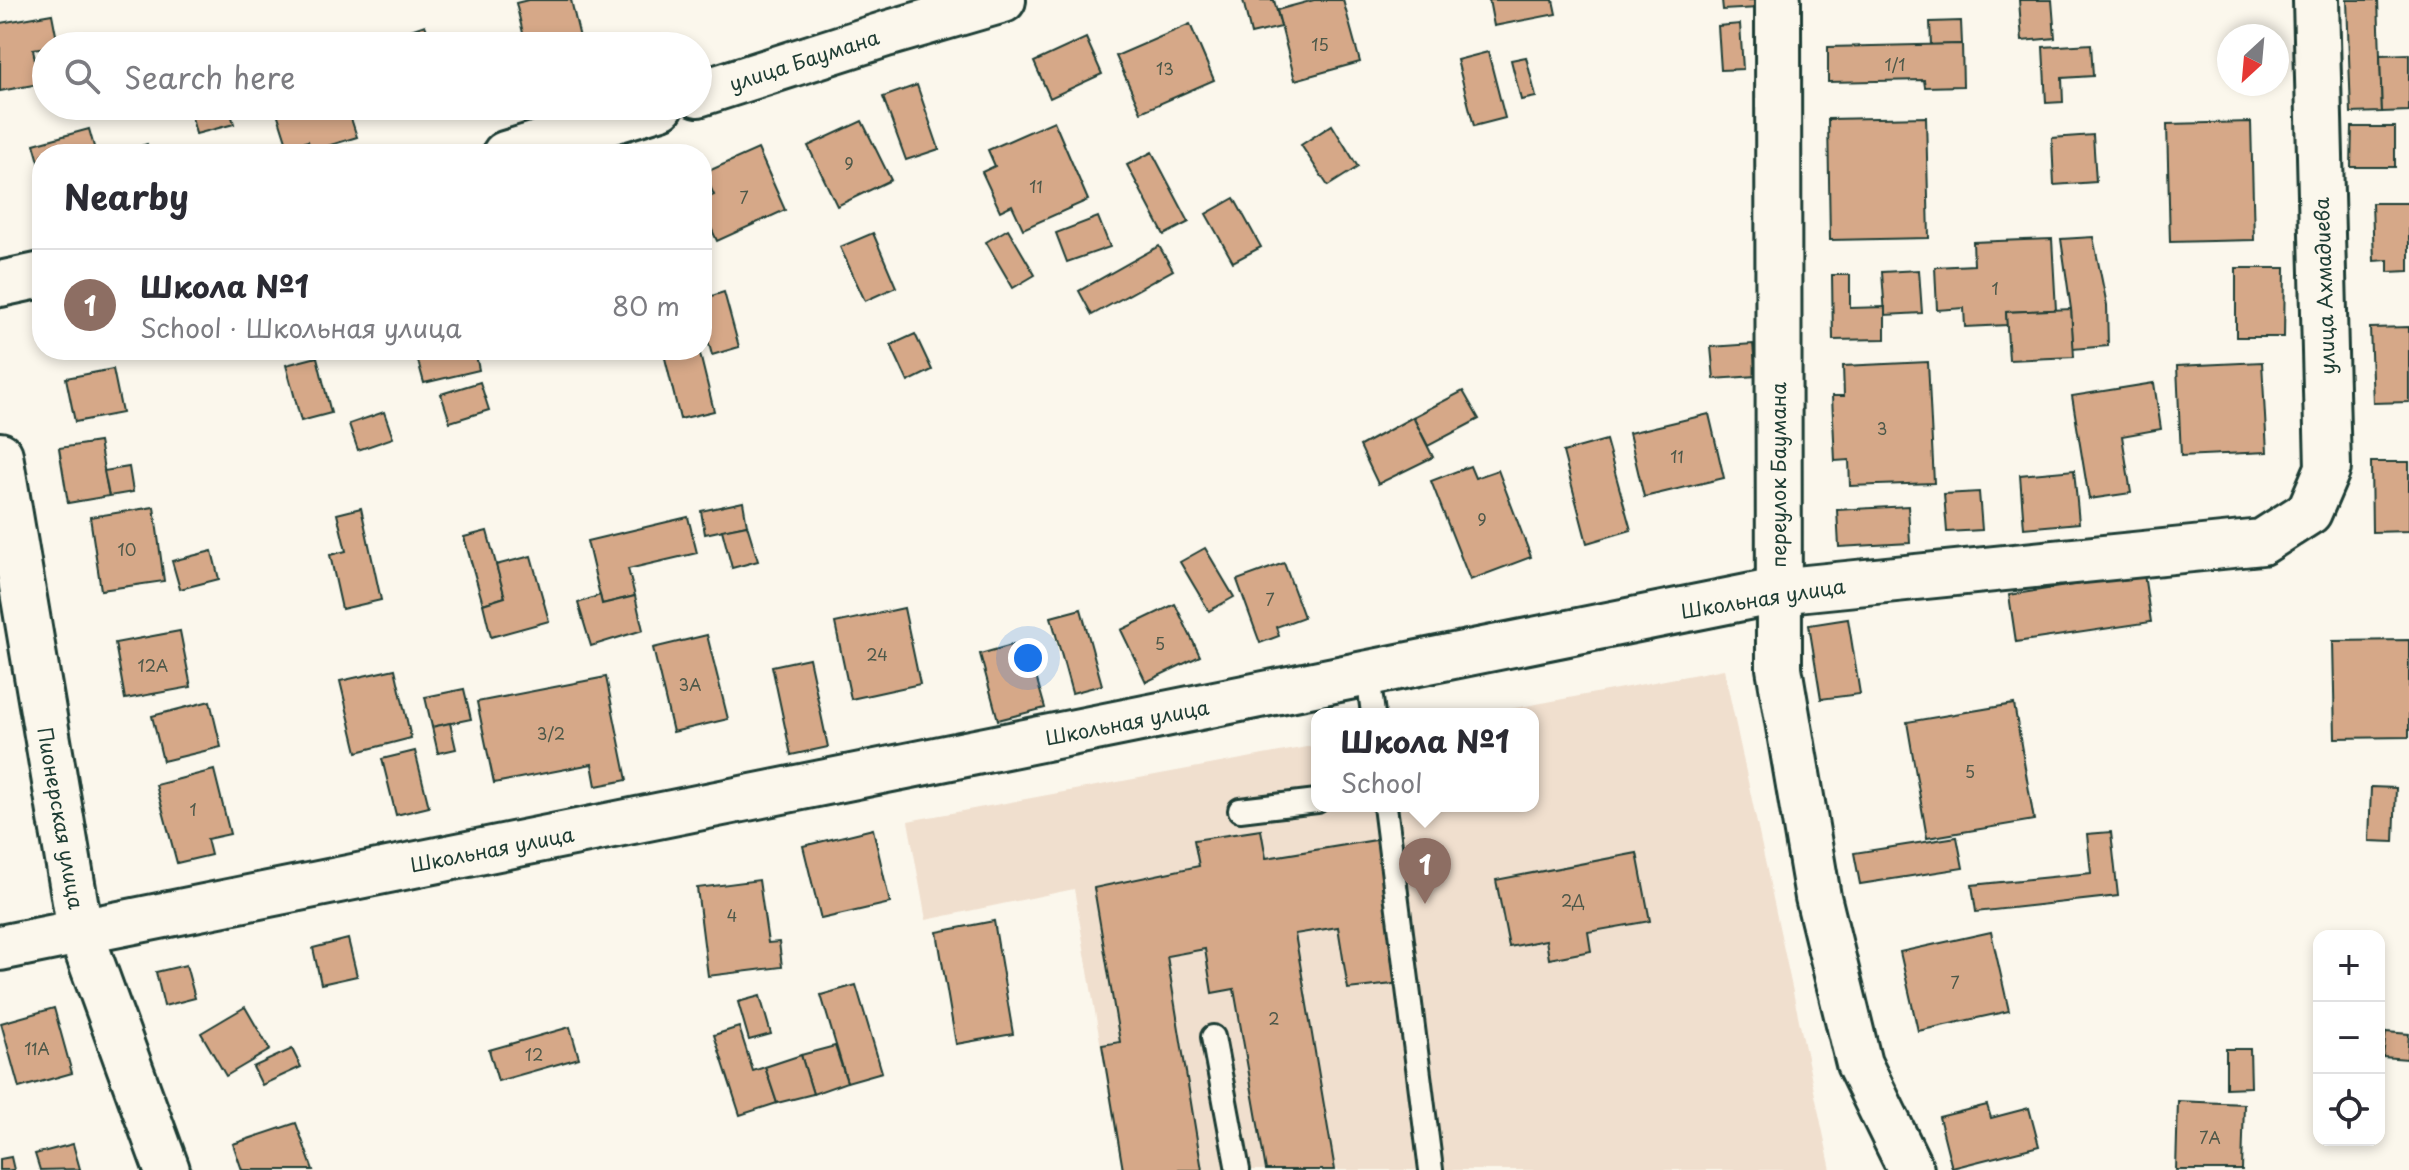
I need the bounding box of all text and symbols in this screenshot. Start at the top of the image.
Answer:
street label: улица Баумана [725,21,883,98]
north arrow [2217,24,2289,96]
search box [32,32,712,120]
house number: 15 [1311,32,1329,56]
house number: 1/1 [1885,52,1905,76]
icon: search [60,54,104,98]
text: Search here [124,54,296,99]
house number: 13 [1156,56,1174,80]
house number: 9 [844,151,854,175]
text: Nearby [64,170,189,222]
house number: 11 [1029,174,1043,198]
house number: 7 [739,185,749,209]
street label: улица Ахмадиева [2306,196,2342,375]
text: Школа №1 [140,263,309,308]
house number: 1 [1991,276,1999,300]
text: 1 [84,286,96,325]
text: 80 m [612,286,680,325]
text: School · Школьная улица [140,308,462,347]
street label: переулок Баумана [1763,382,1793,568]
house number: 3 [1877,416,1887,440]
house number: 11 [1670,444,1684,468]
house number: 9 [1477,507,1487,531]
house number: 10 [118,537,136,561]
street label: Школьная улица [1679,570,1848,626]
house number: 7 [1265,587,1275,611]
house number: 5 [1155,631,1165,655]
your location [1008,638,1048,678]
house number: 24 [866,642,888,666]
house number: 12А [138,653,168,677]
house number: 3А [679,672,701,696]
street label: Школьная улица [1043,691,1212,753]
popup [1311,708,1539,812]
text: Школа №1 [1341,718,1509,763]
house number: 3/2 [537,721,565,745]
street label: Пионерская улица [30,725,92,912]
house number: 5 [1965,759,1975,783]
text: School [1341,763,1422,802]
house number: 1 [189,797,197,821]
street label: Школьная улица [408,818,577,880]
pin: 1 [1399,838,1451,904]
house number: 2Д [1561,888,1585,912]
house number: 4 [727,903,737,927]
map controls [2313,930,2385,1146]
button: + [2313,930,2385,1002]
house number: 7 [1950,970,1960,994]
button: − [2313,1002,2385,1074]
house number: 2 [1268,1006,1280,1030]
house number: 11А [24,1036,50,1060]
house number: 12 [525,1042,543,1066]
button: locate [2313,1074,2385,1146]
house number: 7А [2199,1125,2221,1149]

